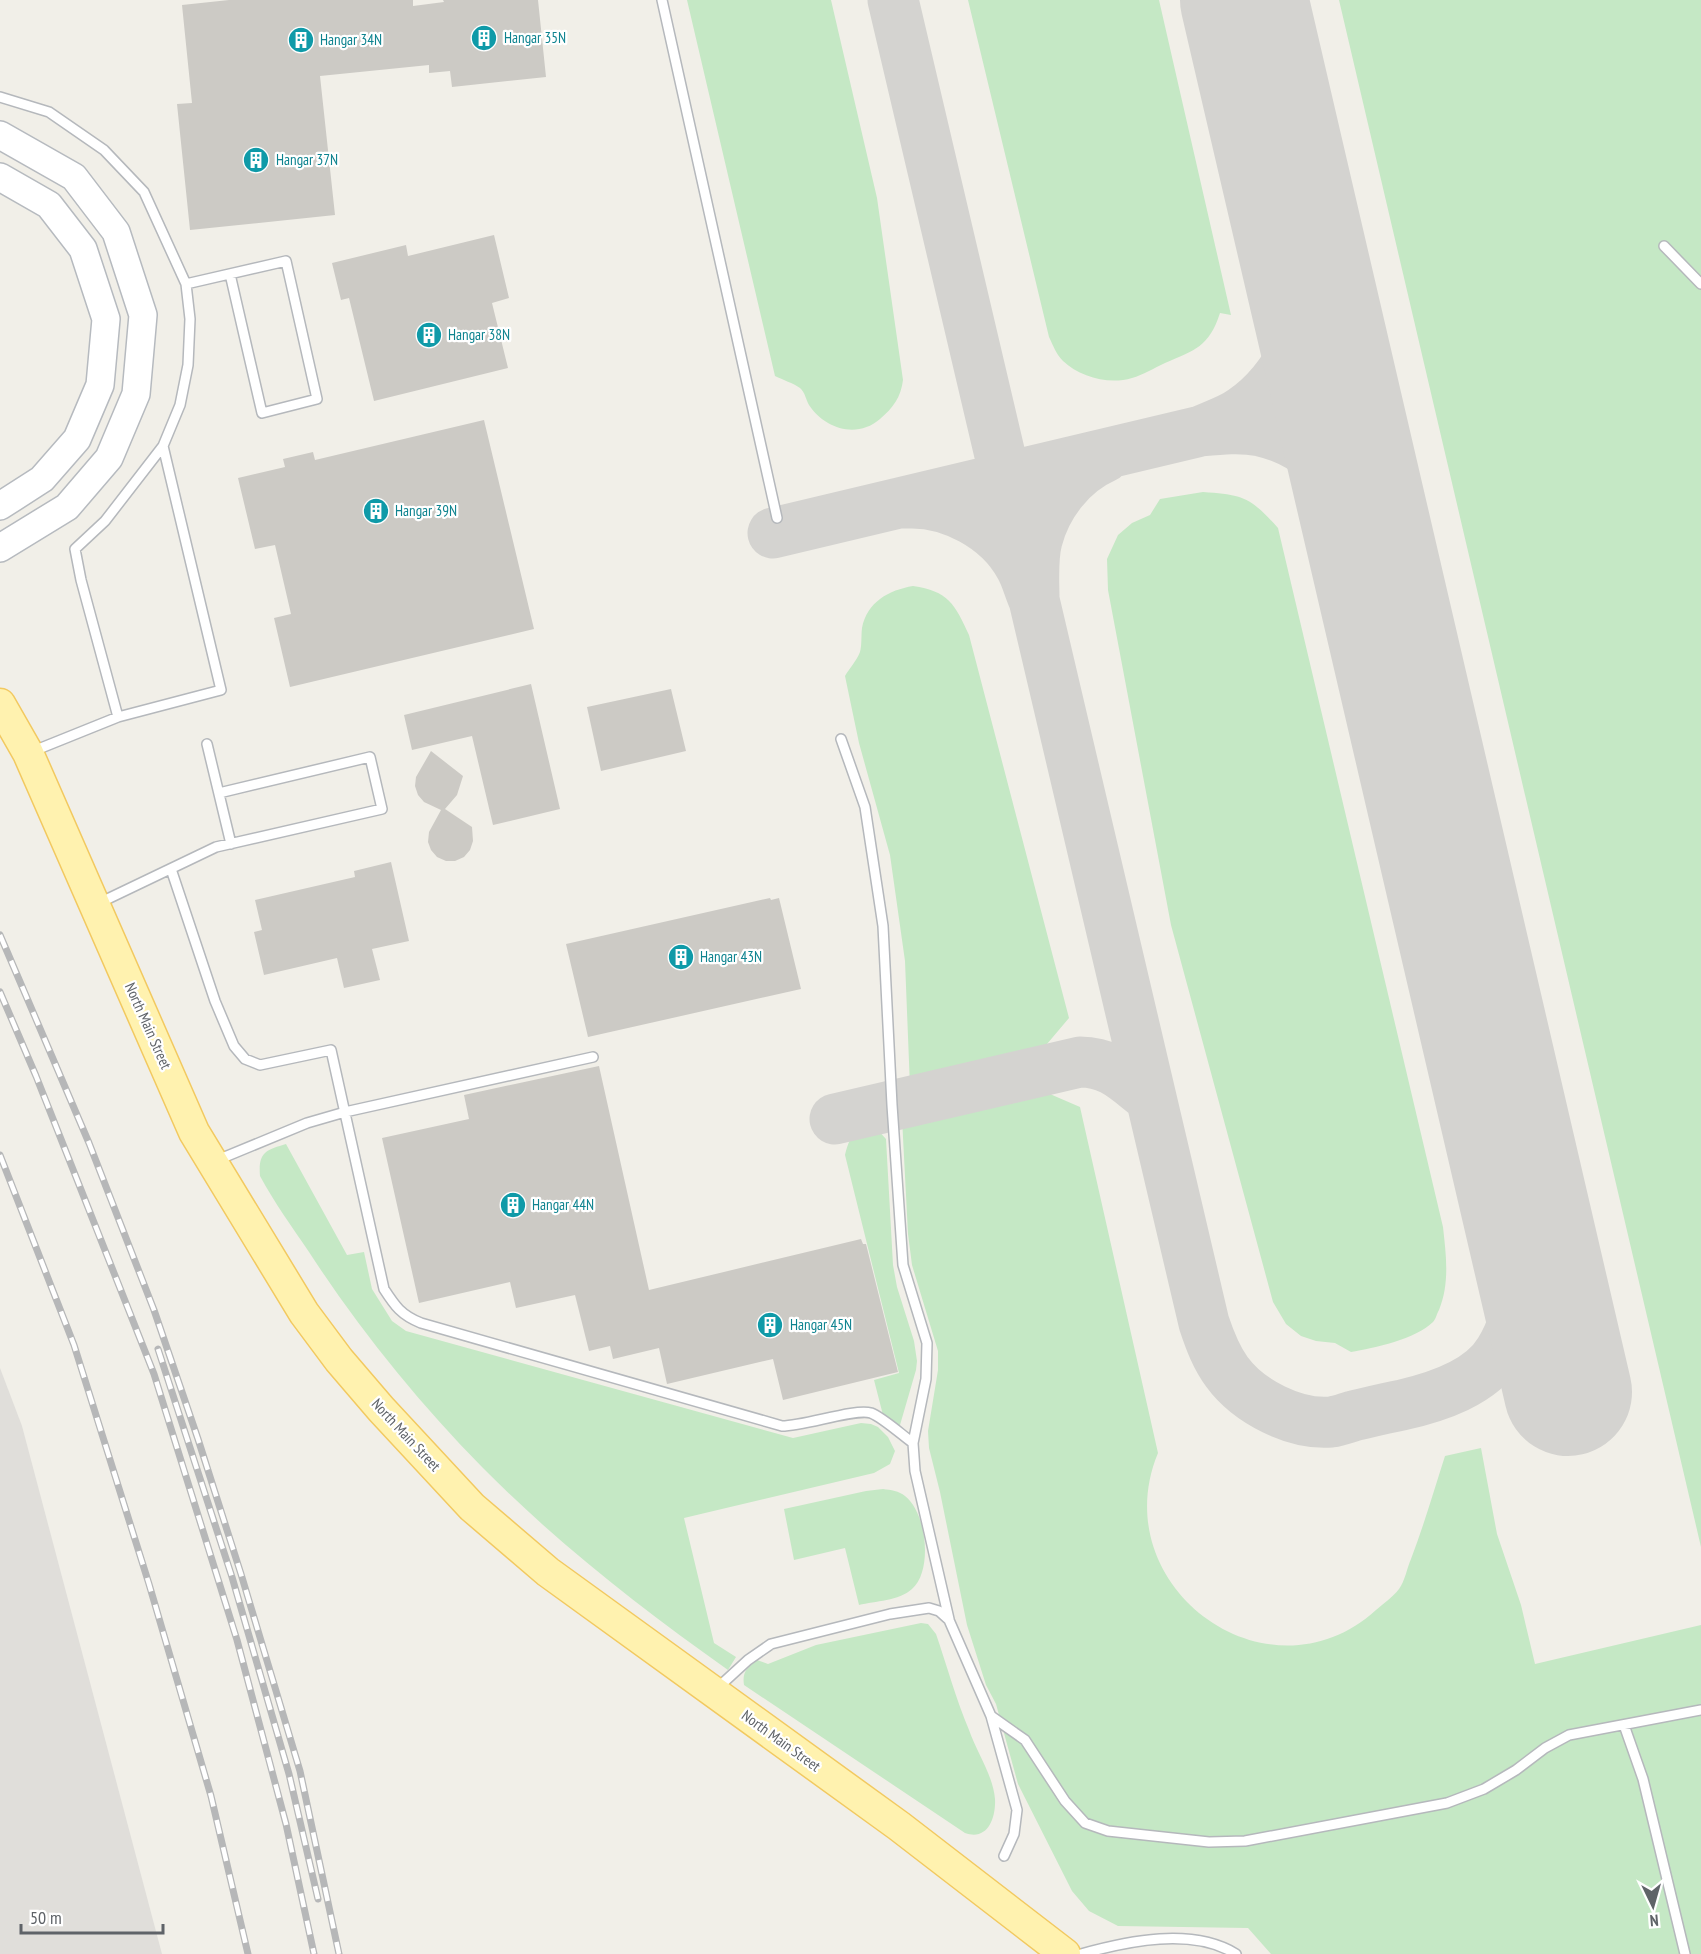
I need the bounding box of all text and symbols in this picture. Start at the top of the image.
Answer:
building icon: Hangar 35N [469,23,499,53]
building icon: Hangar 34N [286,25,316,55]
place label: Hangar 35N [504,28,566,47]
place label: Hangar 34N [320,30,382,49]
building icon: Hangar 37N [241,145,271,175]
place label: Hangar 37N [276,150,338,169]
building icon: Hangar 38N [414,320,444,350]
place label: Hangar 38N [448,325,510,344]
building icon: Hangar 39N [361,496,391,526]
place label: Hangar 39N [395,501,457,520]
building icon: Hangar 43N [666,942,696,972]
place label: Hangar 43N [700,947,762,966]
street label: North Main Street [121,980,176,1072]
building icon: Hangar 44N [498,1190,528,1220]
place label: Hangar 44N [532,1195,594,1214]
building icon: Hangar 45N [755,1310,785,1340]
place label: Hangar 45N [790,1315,852,1334]
street label: North Main Street [368,1394,445,1475]
street label: North Main Street [738,1706,824,1775]
north arrow [1623,1876,1683,1936]
scale bar [21,1897,164,1935]
text: 50 m [30,1906,62,1929]
text: N [1649,1911,1659,1931]

